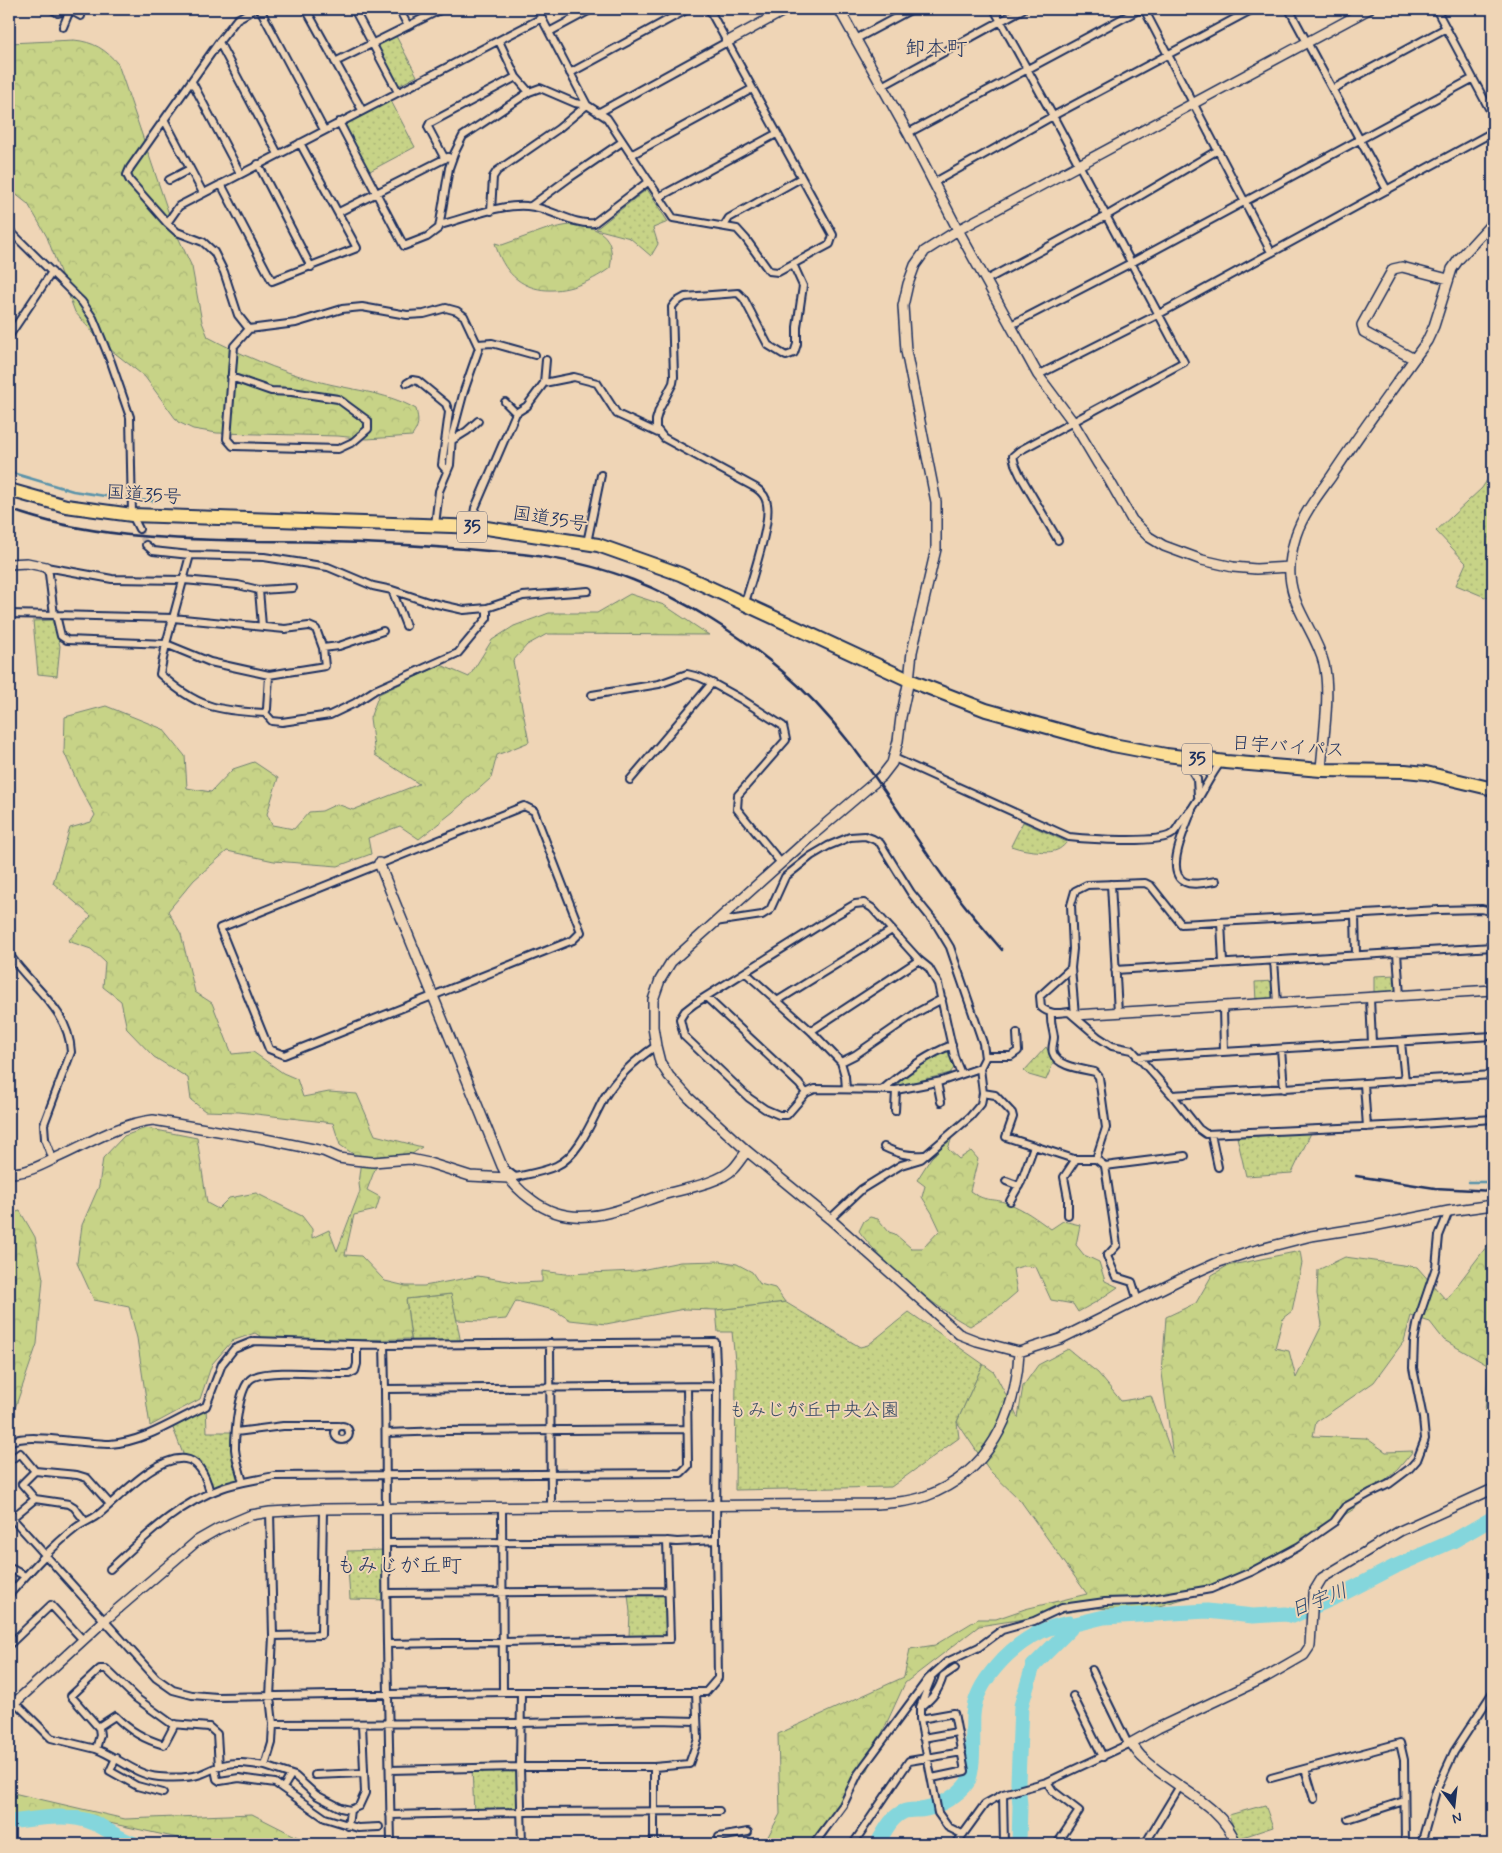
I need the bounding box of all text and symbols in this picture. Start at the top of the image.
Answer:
district label: 卸本町 [905,35,968,63]
street label: 国道35号 [105,480,183,510]
street label: 国道35号 [511,501,589,537]
road number: 35 [457,512,487,542]
street label: 日宇バイパス [1230,731,1346,763]
road number: 35 [1182,744,1212,774]
park label: もみじが丘中央公園 [728,1398,900,1423]
district label: もみじが丘町 [336,1552,462,1580]
water label: 日宇川 [1286,1578,1352,1624]
north arrow [1430,1780,1480,1830]
text: N [1450,1808,1464,1827]

